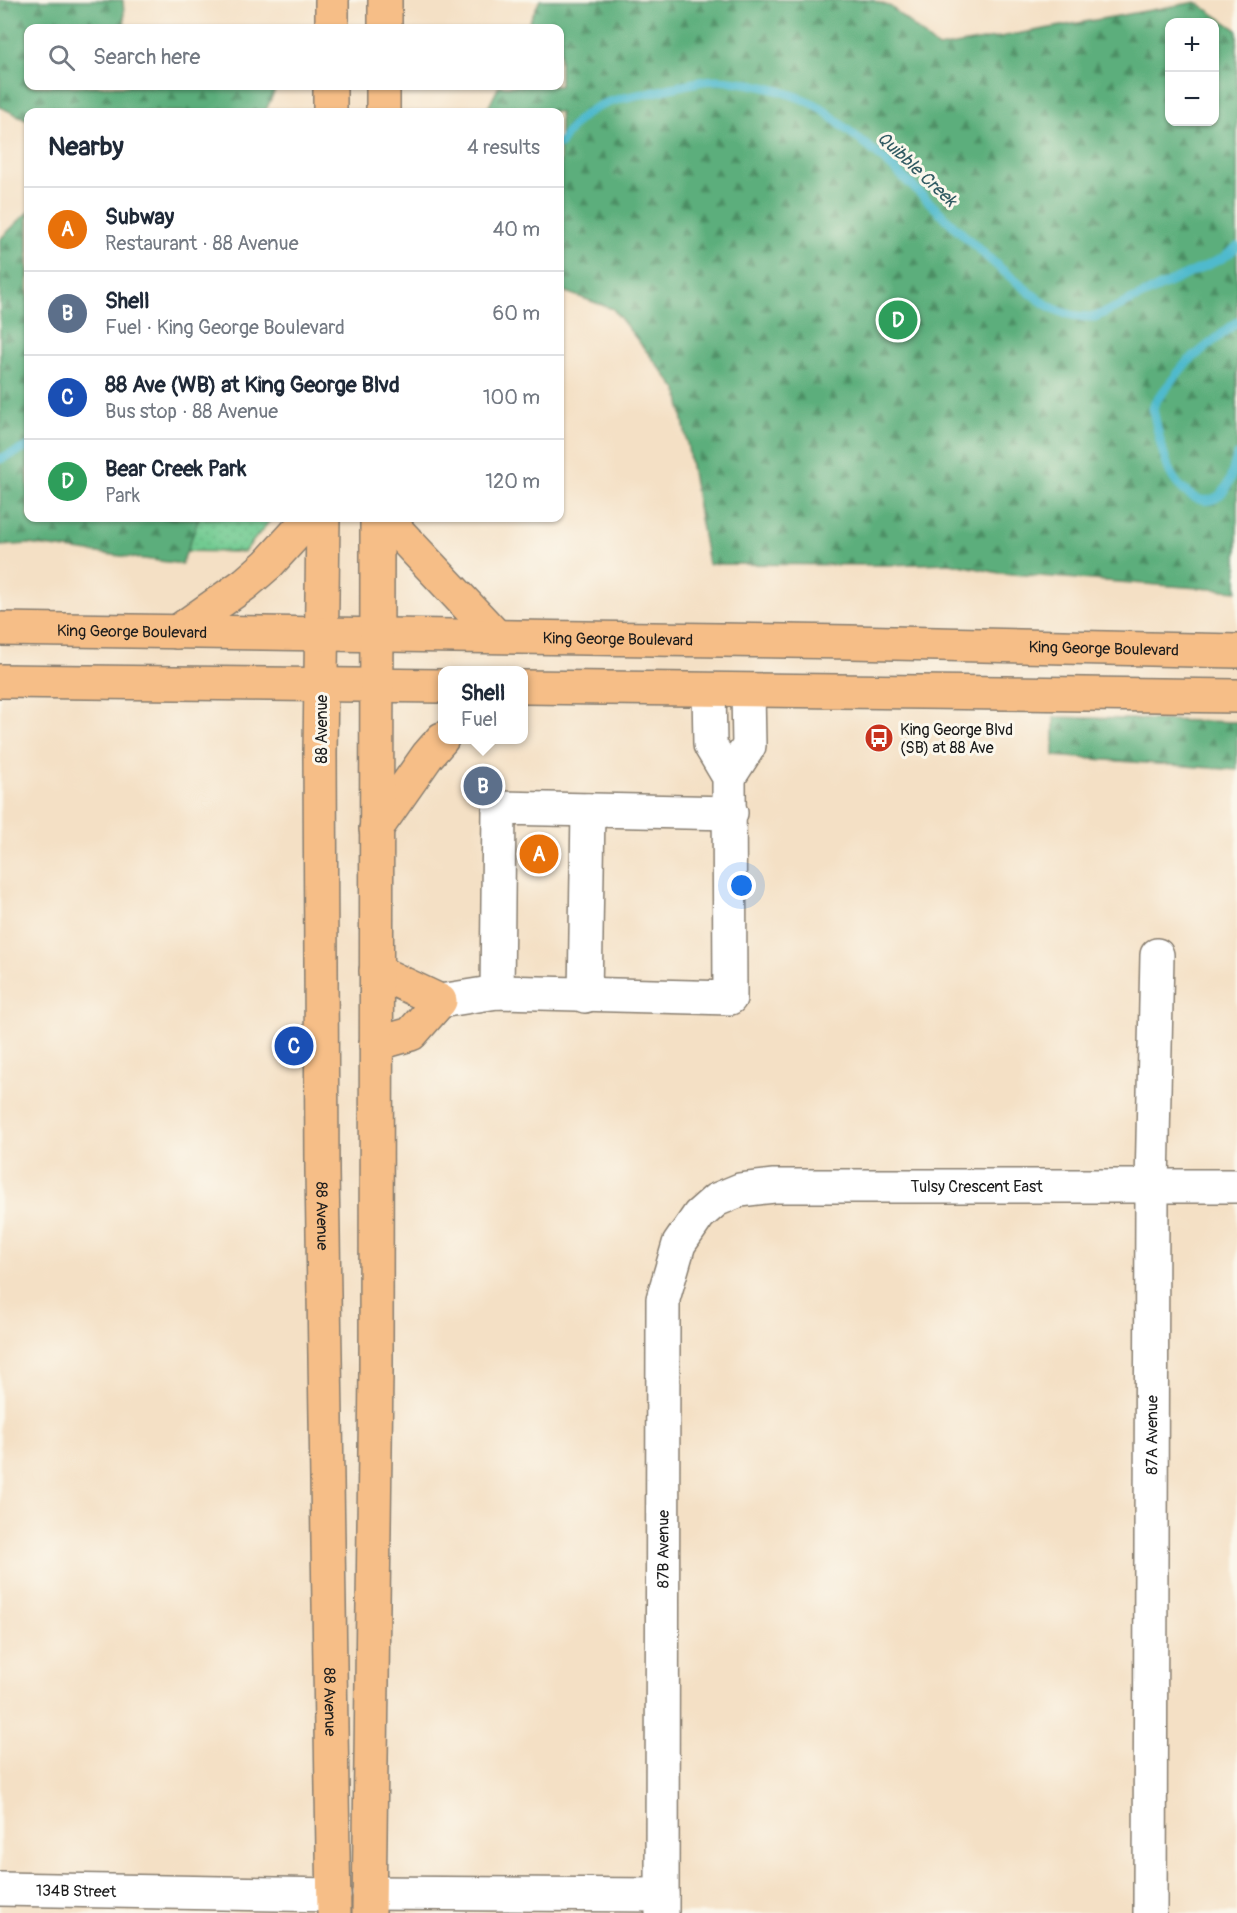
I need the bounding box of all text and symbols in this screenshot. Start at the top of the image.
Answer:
map controls [1165,18,1219,126]
button: + [1165,18,1219,72]
search box [24,24,564,90]
icon: search [45,41,78,74]
text: Search here [93,43,200,71]
button: − [1165,72,1219,126]
water label: Quibble Creek [872,127,962,213]
text: Nearby [48,131,124,163]
text: 4 results [467,135,540,160]
text: Subway [105,203,174,231]
text: A [61,217,74,242]
text: 40 m [493,217,540,242]
text: Restaurant · 88 Avenue [105,231,299,256]
text: Shell [105,287,149,315]
pin: D [878,298,918,342]
text: B [62,301,73,326]
text: 60 m [493,301,540,326]
text: Fuel · King George Boulevard [105,315,345,340]
text: 88 Ave (WB) at King George Blvd [105,371,400,399]
text: C [61,385,74,410]
text: 100 m [483,385,540,410]
text: Bus stop · 88 Avenue [105,399,278,424]
text: Bear Creek Park [105,455,246,483]
text: D [61,469,74,494]
text: 120 m [485,469,540,494]
text: Park [105,483,140,508]
street label: King George Boulevard [57,621,207,643]
street label: King George Boulevard [542,628,693,651]
street label: King George Boulevard [1028,637,1179,661]
popup [438,666,528,744]
text: Shell [461,679,505,707]
street label: 88 Avenue [312,695,332,763]
text: Fuel [461,707,498,732]
place label: King George Blvd (SB) at 88 Ave [900,720,1013,758]
bus stop icon: King George Blvd (SB) at 88 Ave [863,722,895,754]
pin: B [464,764,502,808]
pin: A [520,832,558,876]
your location [727,871,756,900]
pin: C [274,1024,314,1068]
street label: Tulsy Crescent East [911,1177,1043,1197]
street label: 88 Avenue [311,1181,332,1251]
street label: 87A Avenue [1142,1395,1162,1475]
street label: 87B Avenue [654,1510,674,1588]
street label: 88 Avenue [319,1667,340,1737]
street label: 134B Street [36,1881,117,1902]

